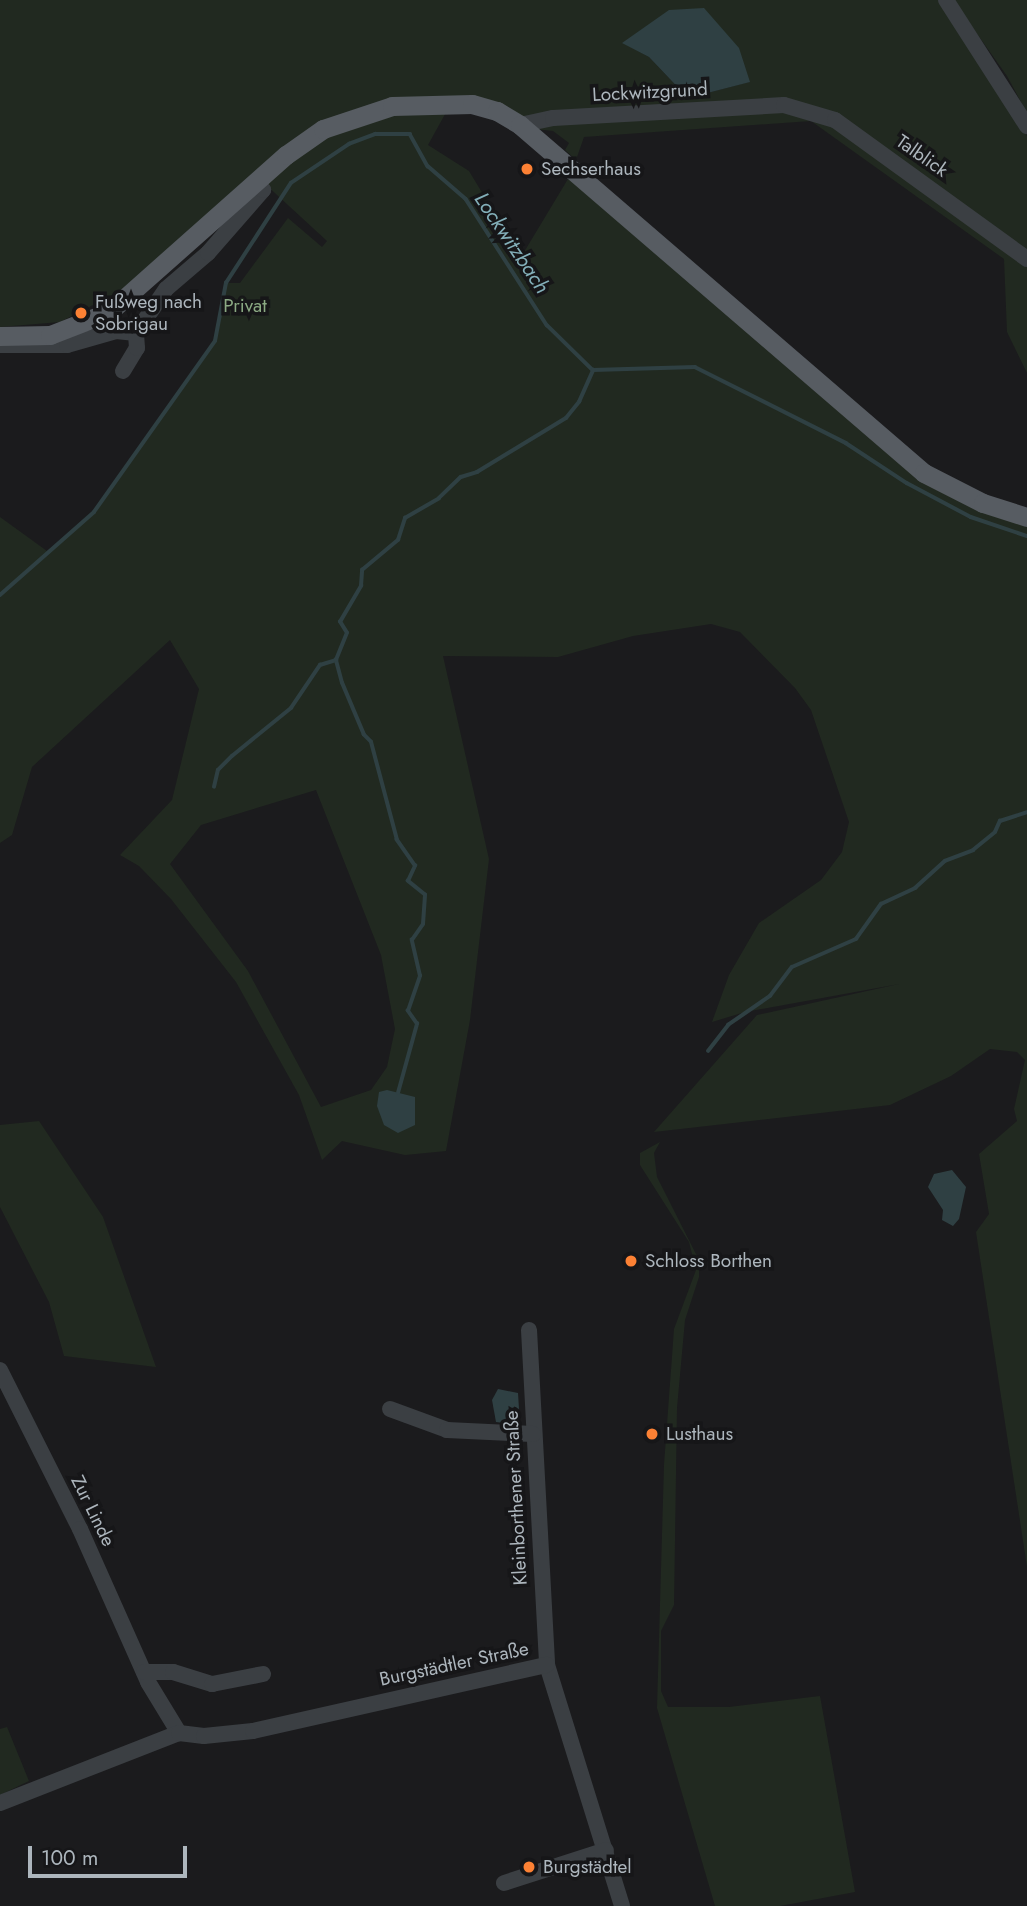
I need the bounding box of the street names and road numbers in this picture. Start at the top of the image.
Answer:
street label: Lockwitzgrund [592,78,708,106]
street label: Talblick [892,130,952,182]
street label: Kleinborthener Straße [500,1410,532,1586]
street label: Zur Linde [66,1472,120,1550]
street label: Burgstädtler Straße [377,1637,531,1691]

